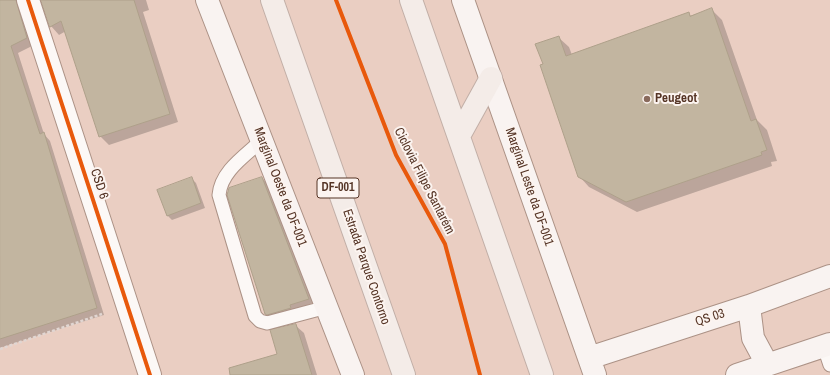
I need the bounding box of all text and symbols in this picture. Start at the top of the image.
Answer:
place label: Peugeot [655,91,697,107]
marker: Peugeot [642,94,652,104]
street label: Marginal Oeste da DF-001 [250,125,310,249]
street label: Ciclovia Filipe Santarém [390,125,458,237]
street label: Marginal Leste da DF-001 [501,126,557,248]
street label: CSD 6 [87,167,111,201]
road number: DF-001 [317,178,359,198]
street label: Estrada Parque Contorno [339,207,393,327]
street label: QS 03 [693,306,727,330]

